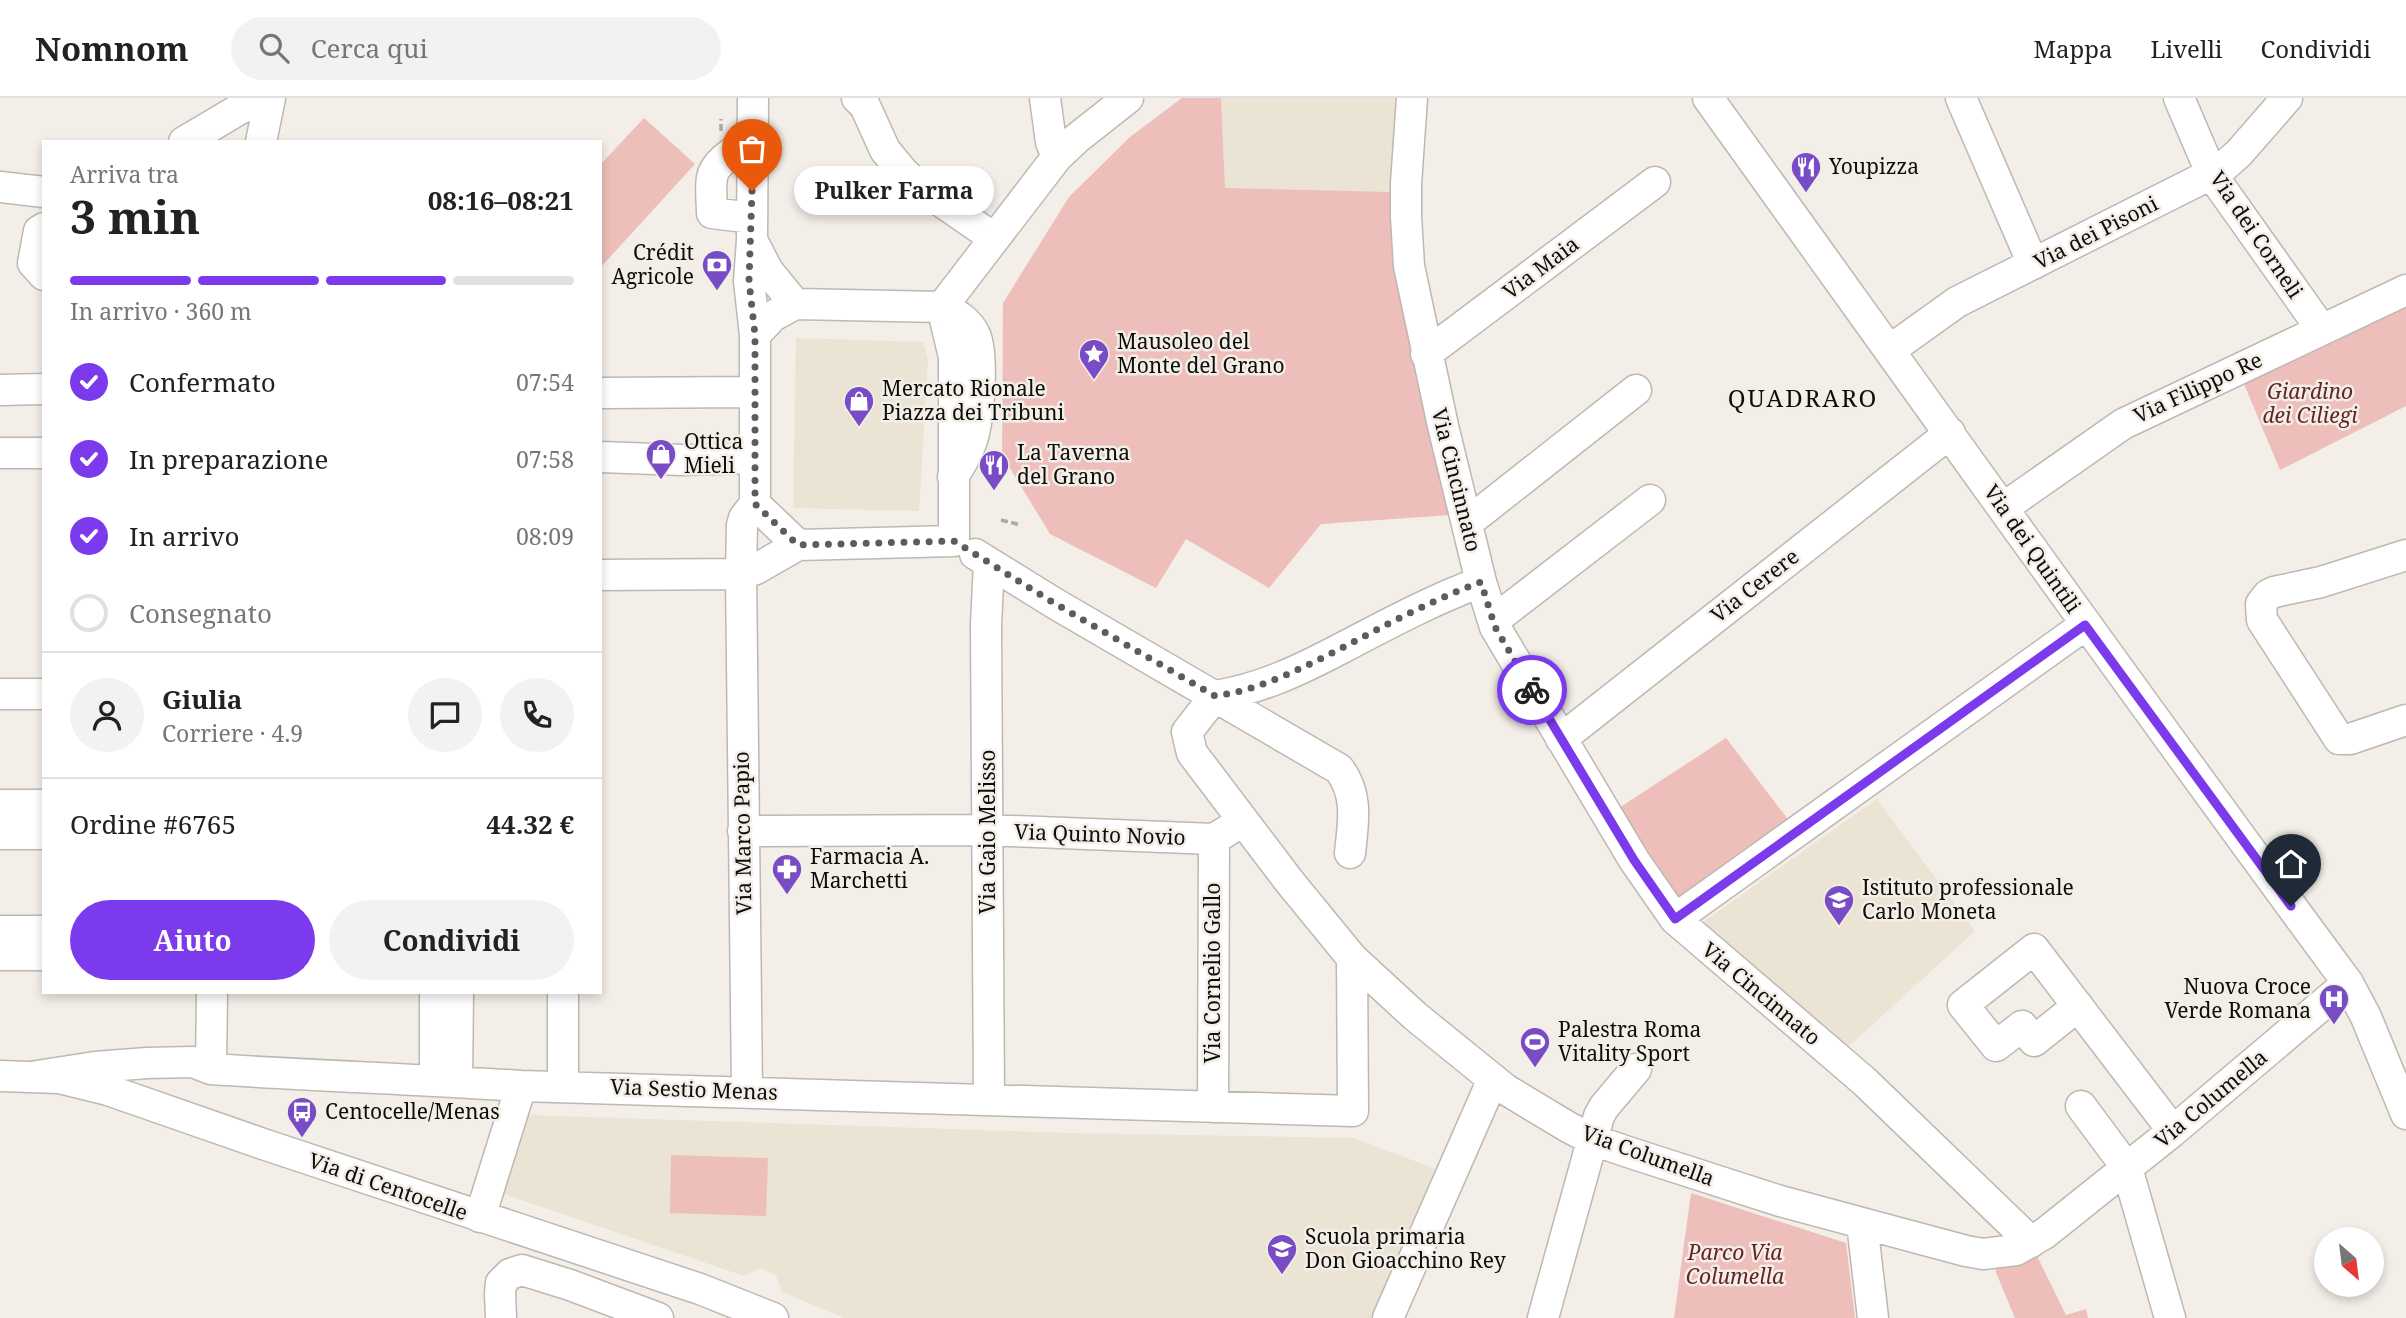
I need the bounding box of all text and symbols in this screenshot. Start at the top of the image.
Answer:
search box [231,17,721,80]
text: Nomnom [35,26,189,71]
icon: search [255,29,293,67]
text: Cerca qui [311,30,428,66]
text: Mappa [2034,32,2113,65]
text: Livelli [2151,32,2223,65]
text: Condividi [2261,32,2371,65]
pin [722,119,782,191]
icon: bag [733,130,771,168]
restaurant icon: Youpizza [1789,150,1823,194]
place label: Youpizza [1828,152,1919,180]
text: Arriva tra [70,158,179,190]
callout: Pulker Farma [794,166,994,216]
street label: Via dei Corneli [2204,166,2310,304]
text: Pulker Farma [814,174,974,206]
text: 08:16–08:21 [428,182,574,218]
text: 3 min [70,185,200,247]
street label: Via dei Pisoni [2029,189,2163,275]
street label: Via Maia [1497,229,1584,305]
place label: Crédit Agricole [612,238,694,290]
bank icon: Crédit Agricole [700,248,734,292]
text: In arrivo · 360 m [70,295,252,327]
place label: Mausoleo del Monte del Grano [1117,327,1285,379]
place icon: Mausoleo del Monte del Grano [1077,337,1111,381]
street label: Via Filippo Re [2129,345,2266,429]
icon: check [70,363,108,401]
text: Confermato [129,364,276,400]
text: 07:54 [516,366,574,398]
place label: Mercato Rionale Piazza dei Tribuni [882,374,1065,426]
park label: Giardino dei Ciliegi [2262,377,2358,429]
district label: QUADRARO [1728,381,1878,414]
shop icon: Mercato Rionale Piazza dei Tribuni [842,384,876,428]
street label: Via Cincinnato [1426,405,1488,554]
place label: Ottica Mieli [684,427,743,479]
shop icon: Ottica Mieli [644,437,678,481]
place label: La Taverna del Grano [1017,438,1130,490]
icon: check [70,440,108,478]
text: In preparazione [129,441,328,477]
text: 07:58 [516,443,574,475]
restaurant icon: La Taverna del Grano [977,448,1011,492]
street label: Via dei Quintili [1978,479,2088,619]
icon: check [70,517,108,555]
text: In arrivo [129,518,240,554]
text: 08:09 [516,520,574,552]
street label: Via Cerere [1705,542,1804,628]
text: Consegnato [129,595,272,631]
courier [1497,655,1567,725]
icon: bike [1513,671,1551,709]
button: person [70,678,144,752]
button: chat [408,678,482,752]
button: phone [500,678,574,752]
text: Giulia [162,681,242,717]
text: Corriere · 4.9 [162,717,303,749]
street label: Via Gaio Melisso [973,750,1001,914]
street label: Via Marco Papio [727,751,757,915]
text: Ordine #6765 [70,806,236,842]
text: 44.32 € [486,806,574,842]
street label: Via Quinto Novio [1014,817,1186,851]
pin [2261,834,2321,906]
place label: Farmacia A. Marchetti [810,842,929,894]
icon: home [2272,845,2310,883]
pharmacy icon: Farmacia A. Marchetti [770,852,804,896]
place label: Istituto professionale Carlo Moneta [1862,873,2074,925]
street label: Via Cornelio Gallo [1198,883,1226,1063]
school or university icon: Istituto professionale Carlo Moneta [1822,883,1856,927]
button: Aiuto [70,900,315,980]
button: Condividi [329,900,574,980]
street label: Via Cincinnato [1696,935,1827,1051]
place label: Nuova Croce Verde Romana [2164,972,2311,1024]
hospital icon: Nuova Croce Verde Romana [2317,982,2351,1026]
place label: Palestra Roma Vitality Sport [1558,1015,1701,1067]
sports icon: Palestra Roma Vitality Sport [1518,1025,1552,1069]
street label: Via Columella [2148,1043,2273,1154]
street label: Via Sestio Menas [610,1072,778,1106]
bus stop icon: Centocelle/Menas [285,1095,319,1139]
place label: Centocelle/Menas [325,1097,500,1125]
street label: Via Columella [1578,1118,1718,1192]
street label: Via di Centocelle [305,1146,471,1226]
place label: Scuola primaria Don Gioacchino Rey [1305,1222,1506,1274]
north arrow [2314,1227,2384,1297]
map controls [2314,1227,2384,1297]
school or university icon: Scuola primaria Don Gioacchino Rey [1265,1232,1299,1276]
park label: Parco Via Columella [1686,1238,1785,1290]

